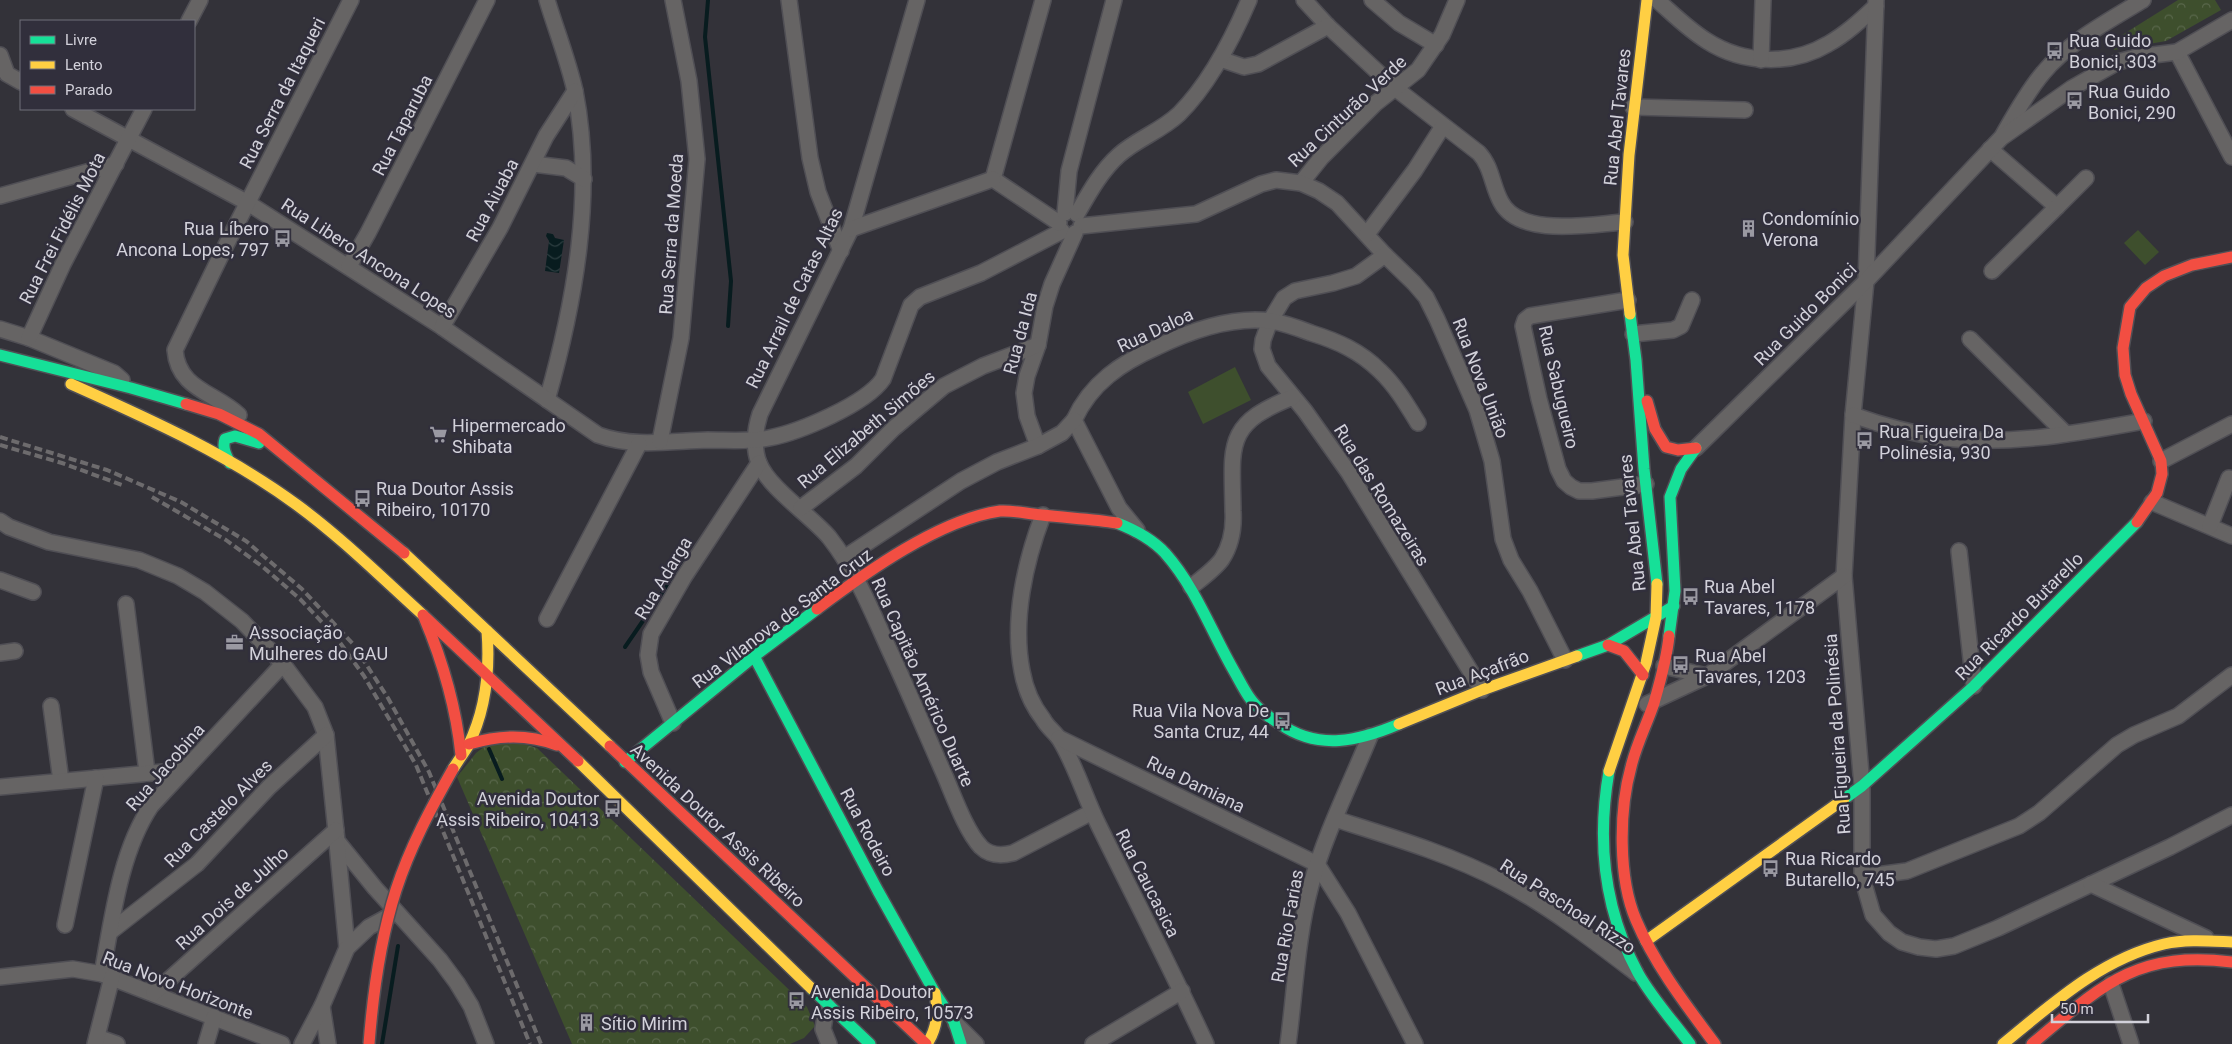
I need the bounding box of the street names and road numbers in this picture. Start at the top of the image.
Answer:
street label: Rua Serra da Itaqueri [235,14,329,172]
street label: Rua Abel Tavares [1599,47,1635,187]
street label: Rua Cinturão Verde [1284,51,1410,171]
street label: Rua Taparuba [368,71,436,179]
street label: Rua Frei Fidélis Mota [15,149,109,307]
street label: Rua Serra da Moeda [655,153,687,315]
street label: Rua Aiuaba [461,155,523,245]
street label: Rua Libero Ancona Lopes [278,194,460,322]
street label: Rua Arrail de Catas Altas [741,204,847,392]
street label: Rua Guido Bonici [1749,258,1861,370]
street label: Rua da Ida [999,289,1041,377]
street label: Rua Daloa [1114,303,1196,357]
street label: Rua Nova União [1448,315,1514,441]
street label: Rua Sabugueiro [1535,323,1583,451]
street label: Rua Elizabeth Simões [793,365,939,493]
street label: Rua das Romazeiras [1330,420,1434,570]
street label: Rua Abel Tavares [1614,453,1650,593]
street label: Rua Adarga [630,533,696,623]
street label: Rua Vilanova de Santa Cruz [688,543,876,692]
street label: Rua Ricardo Butarello [1951,548,2087,684]
street label: Rua Capitão Américo Duarte [867,574,979,790]
street label: Rua Figueira da Polinésia [1820,633,1854,835]
street label: Rua Açafrão [1432,645,1532,699]
street label: Rua Jacobina [121,719,209,815]
street label: Avenida Doutor Assis Ribeiro [626,739,810,911]
street label: Rua Damiana [1144,751,1248,817]
street label: Rua Castelo Alves [160,755,276,871]
street label: Rua Rodeiro [836,784,900,880]
street label: Rua Caucasica [1112,825,1184,941]
street label: Rua Dois de Julho [171,842,293,954]
street label: Rua Paschoal Rizzo [1496,854,1640,958]
street label: Rua Rio Farias [1267,868,1307,984]
street label: Rua Novo Horizonte [100,947,256,1023]

